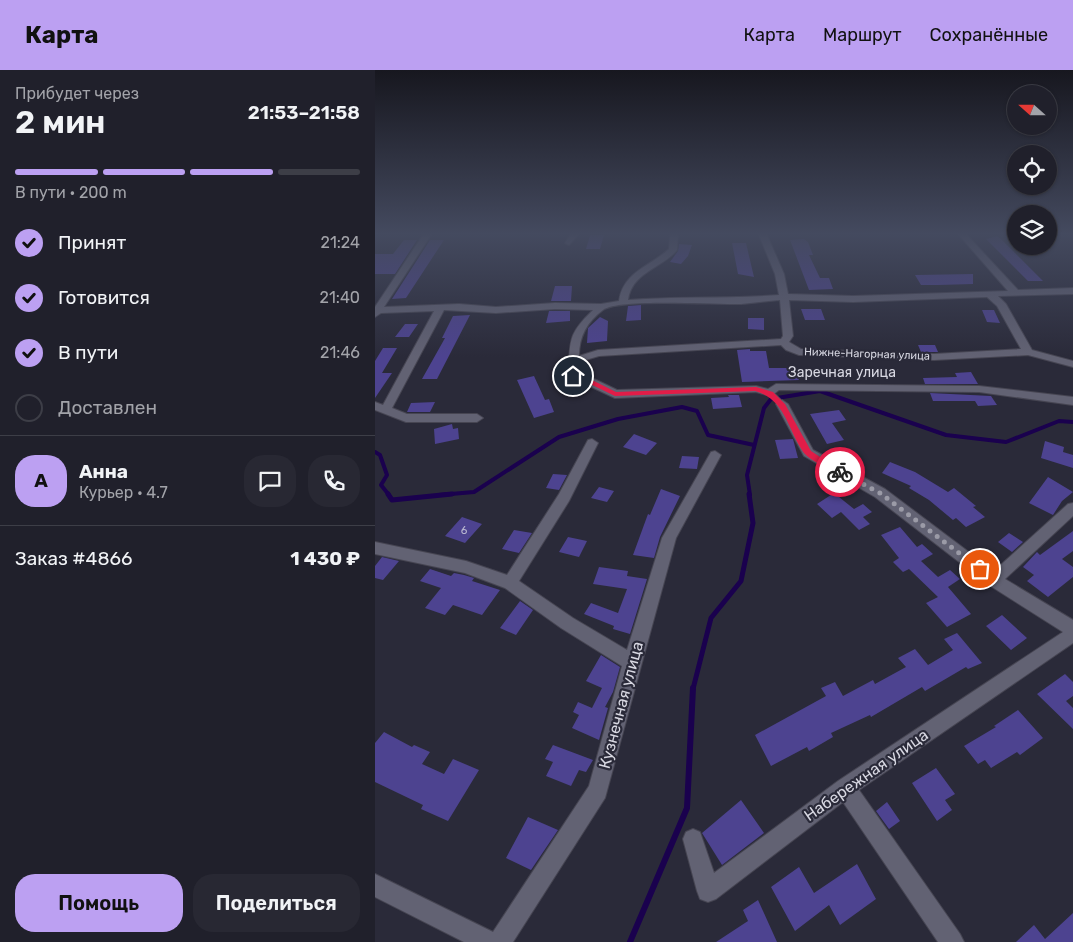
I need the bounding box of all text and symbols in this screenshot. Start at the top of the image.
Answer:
text: Карта [25,21,98,49]
text: Карта [744,24,795,46]
text: Маршрут [823,24,902,46]
text: Сохранённые [930,24,1048,46]
text: Прибудет через [15,84,139,103]
north arrow [1007,85,1057,135]
map controls [1007,85,1057,255]
text: 21:53–21:58 [248,101,360,124]
text: 2 мин [15,103,106,141]
button: locate [1007,145,1057,195]
text: В пути · 200 m [15,183,127,202]
button: layers [1007,205,1057,255]
icon: check [15,229,43,257]
text: Принят [58,231,126,254]
text: 21:24 [320,233,360,252]
icon: check [15,284,43,312]
text: Готовится [58,286,150,309]
text: 21:40 [320,288,360,307]
icon: check [15,339,43,367]
text: В пути [58,341,118,364]
text: 21:46 [320,343,360,362]
street label: Нижне-Нагорная улица [804,345,930,363]
pin [552,355,594,397]
icon: home [559,362,587,390]
street label: Заречная улица [788,364,896,381]
text: Доставлен [58,396,157,419]
courier [815,447,865,497]
button: chat [244,455,296,507]
button: phone [308,455,360,507]
icon: bike [826,458,854,486]
text: Анна [79,460,128,483]
text: А [34,469,48,492]
text: Курьер · 4.7 [79,483,168,502]
house number: 6 [461,524,468,537]
text: Заказ #4866 [15,547,132,570]
text: 1 430 ₽ [290,547,360,570]
pin [959,548,1001,590]
icon: bag [966,555,994,583]
street label: Кузнечная улица [595,639,647,771]
street label: Набережная улица [800,725,932,825]
button: Помощь [15,874,183,932]
button: Поделиться [193,874,360,932]

